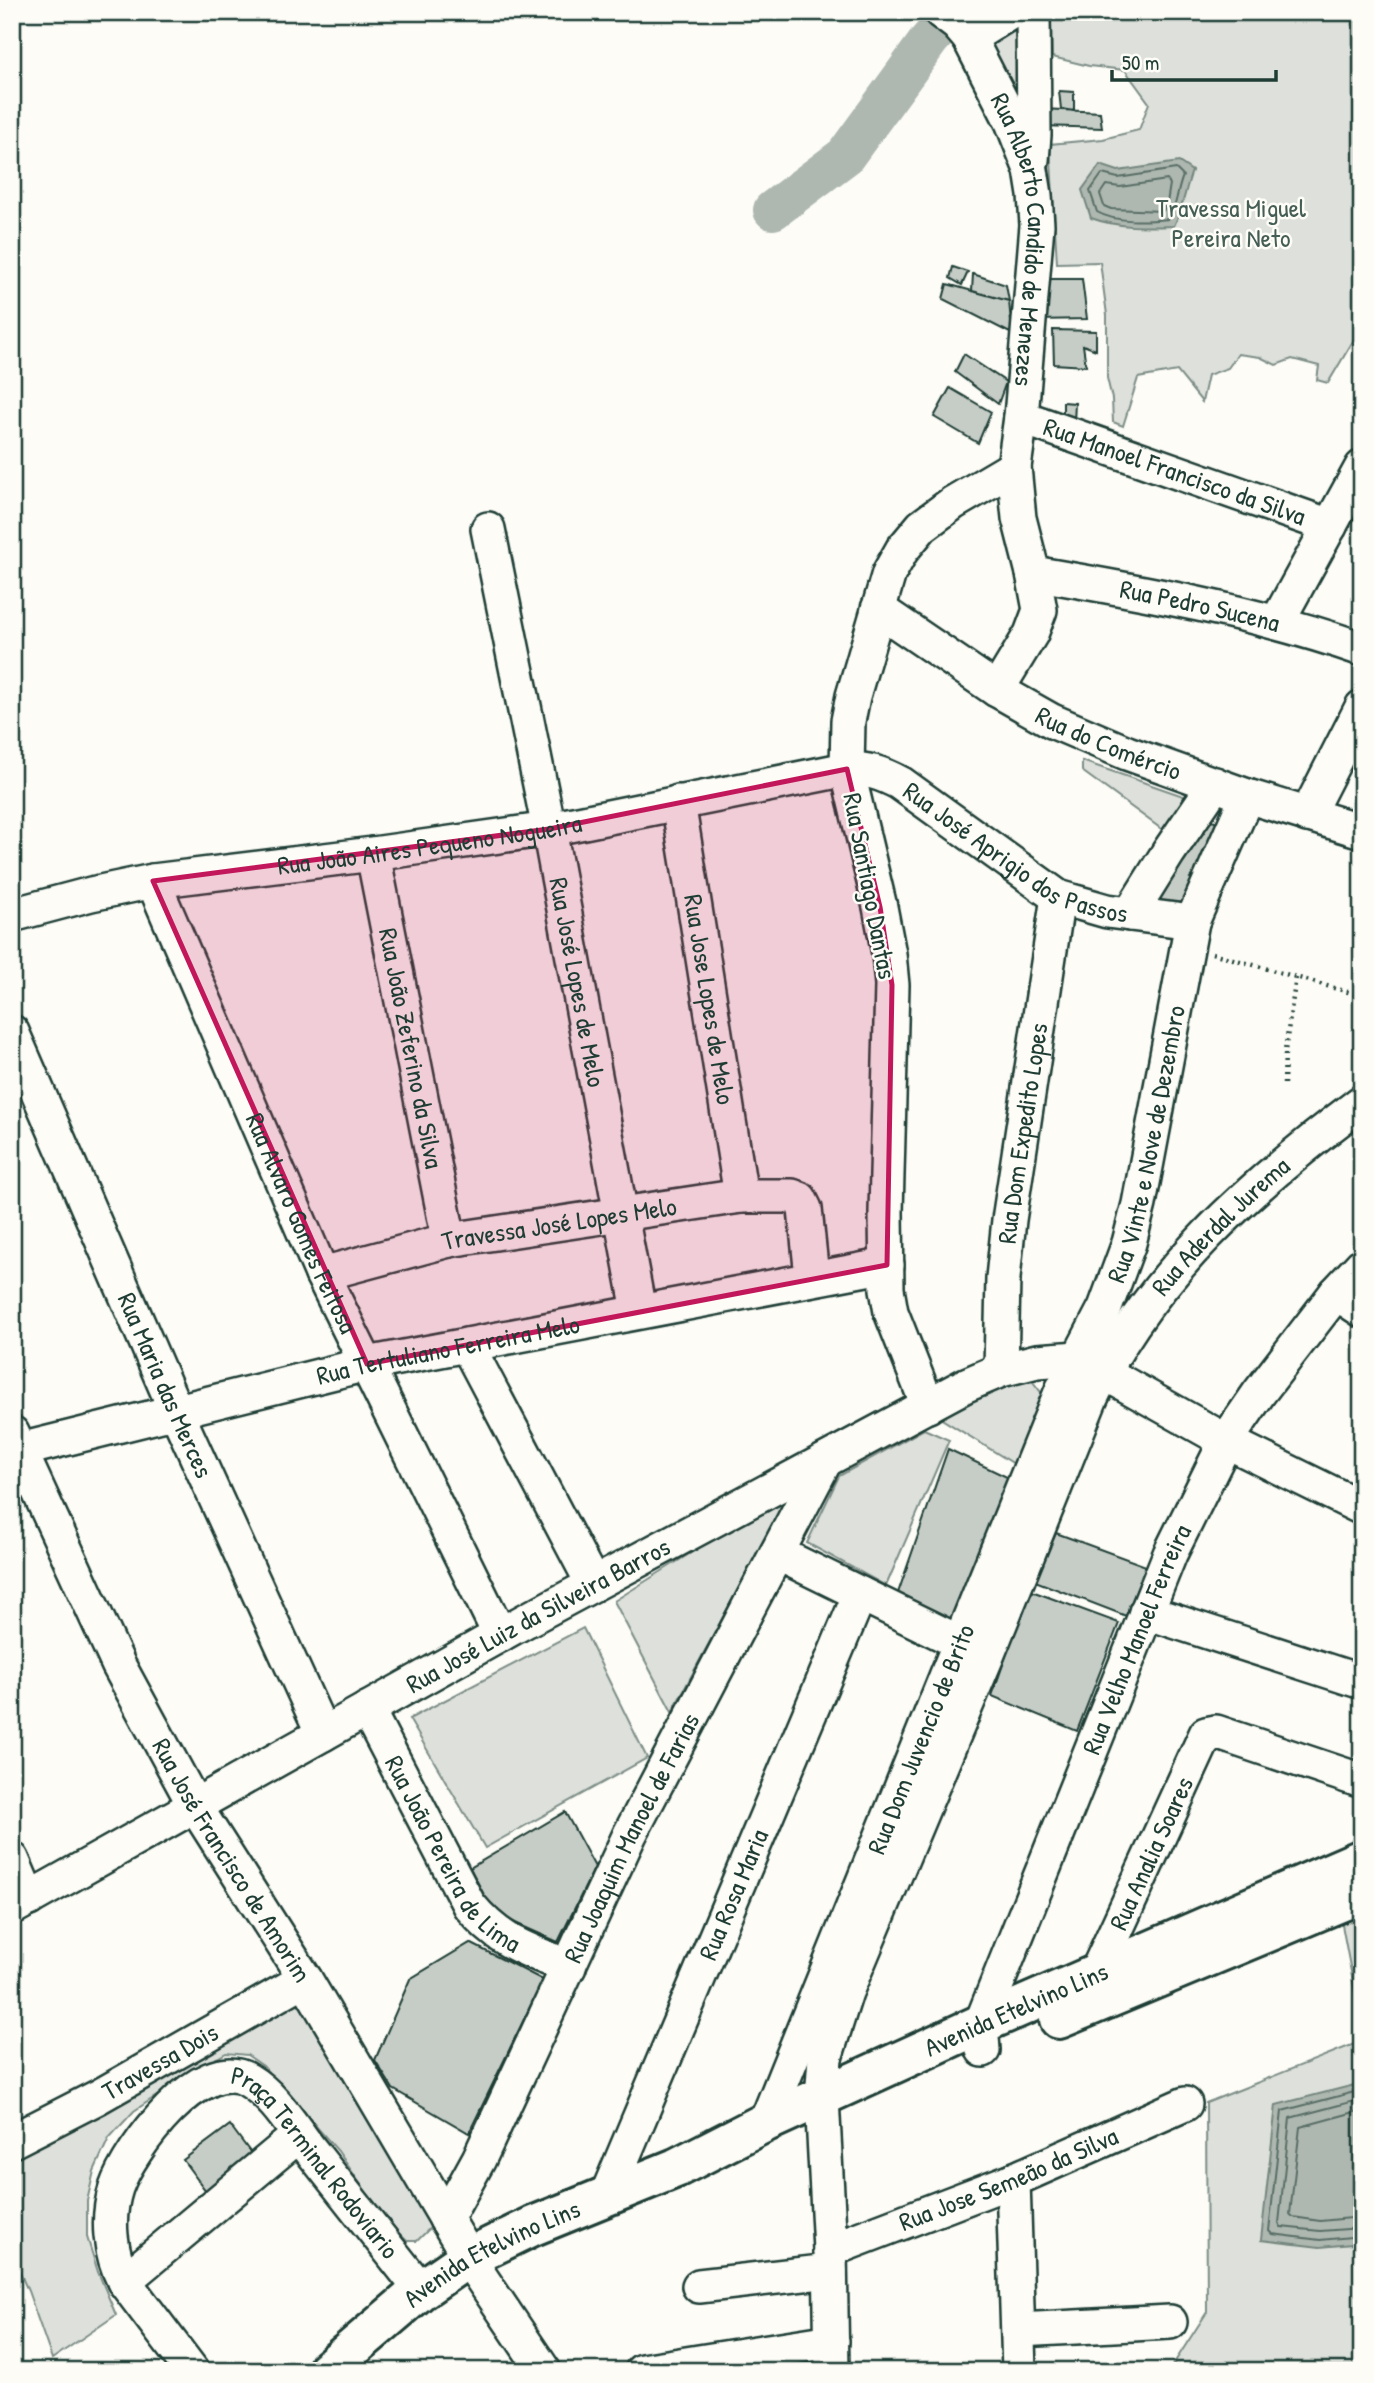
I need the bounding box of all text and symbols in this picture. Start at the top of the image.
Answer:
scale bar [1112,38,1276,82]
text: 50 m [1122,48,1159,77]
street label: Rua Alberto Candido de Menezes [983,87,1055,388]
park label: Travessa Miguel Pereira Neto [1156,190,1306,255]
street label: Rua Manoel Francisco da Silva [1039,408,1311,533]
street label: Rua Pedro Sucena [1117,571,1284,640]
street label: Rua do Comércio [1030,697,1186,788]
street label: Rua José Aprigio dos Passos [896,773,1130,930]
street label: Rua Santiago Dantas [835,790,906,982]
street label: Rua João Aires Pequeno Nogueira [275,805,585,883]
street label: Rua José Lopes de Melo [541,875,615,1090]
street label: Rua Jose Lopes de Melo [676,892,744,1107]
street label: Rua João Zeferino da Silva [371,925,452,1171]
street label: Rua Vinte e Nove de Dezembro [1098,1002,1193,1287]
street label: Rua Dom Expedito Lopes [989,1021,1056,1245]
street label: Rua Alvaro Gomes Feitosa [238,1107,366,1339]
street label: Rua Aderdal Jurema [1143,1148,1297,1302]
street label: Travessa José Lopes Melo [438,1188,679,1258]
street label: Rua Maria das Merces [110,1287,222,1483]
street label: Rua Tertuliano Ferreira Melo [313,1306,582,1393]
street label: Rua Velho Manoel Ferreira [1073,1518,1199,1759]
street label: Rua José Luiz da Silveira Barros [400,1529,676,1701]
street label: Rua Dom Juvencio de Brito [858,1619,982,1859]
street label: Rua Joaquim Manoel de Farias [555,1707,707,1968]
street label: Rua José Francisco de Amorim [144,1732,320,1988]
street label: Rua João Pereira de Lima [377,1749,527,1960]
street label: Rua Analia Soares [1101,1771,1201,1935]
street label: Rua Rosa Maria [690,1824,776,1965]
street label: Avenida Etelvino Lins [919,1953,1113,2064]
street label: Travessa Dois [95,2014,224,2108]
street label: Praça Terminal Rodoviario [228,2057,408,2266]
street label: Rua Jose Semeão da Silva [894,2118,1123,2239]
street label: Avenida Etelvino Lins [395,2191,585,2315]

